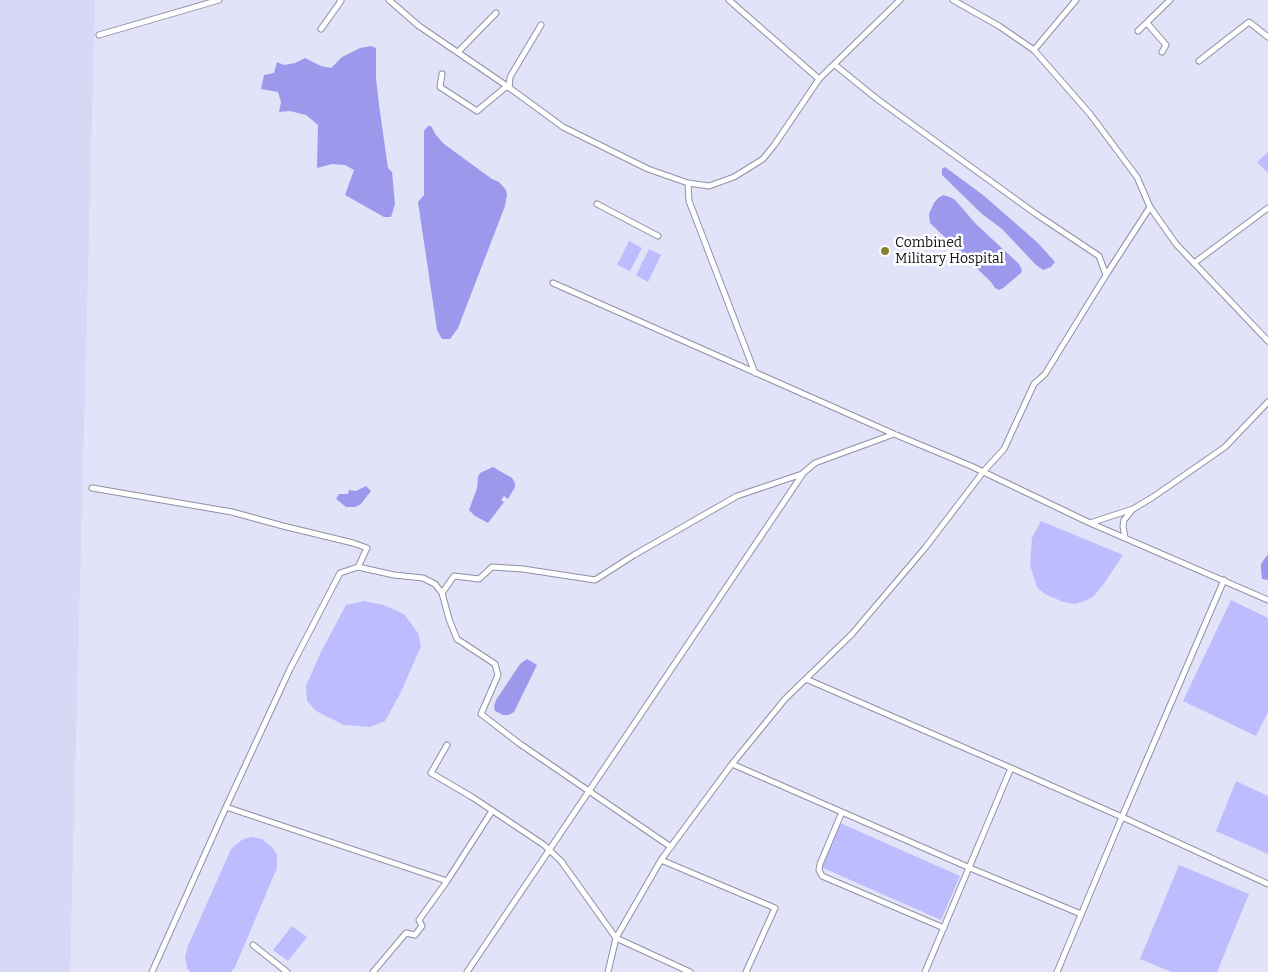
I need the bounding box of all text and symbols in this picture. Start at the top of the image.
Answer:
place label: Combined Military Hospital [895,235,1004,268]
marker: Combined Military Hospital [879,245,891,257]

